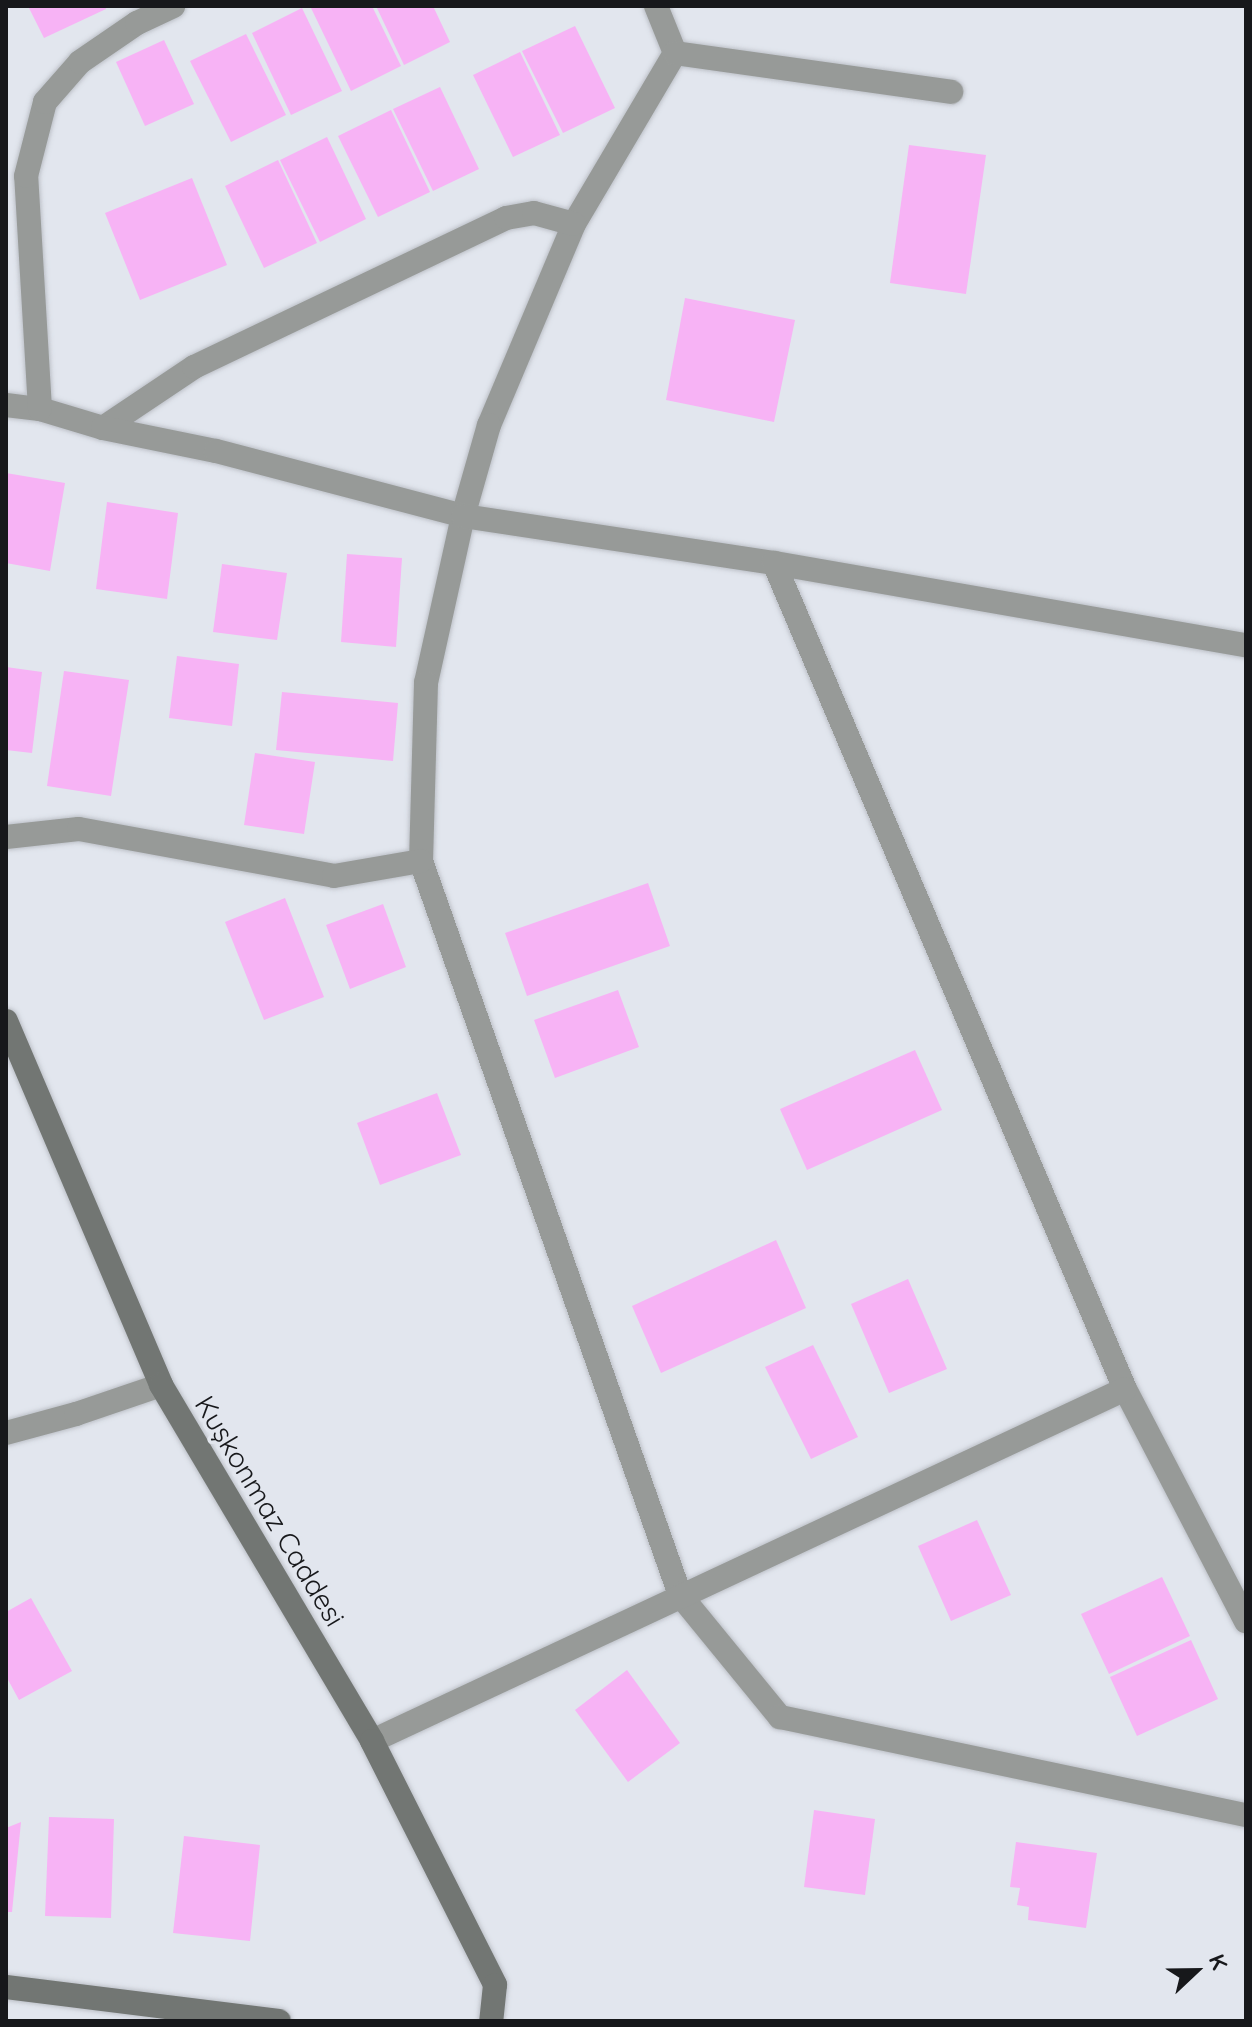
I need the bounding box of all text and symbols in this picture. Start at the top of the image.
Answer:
street label: Kuşkonmaz Caddesi [188,1390,352,1632]
north arrow [1156,1931,1236,2011]
text: K [1203,1950,1234,1974]

